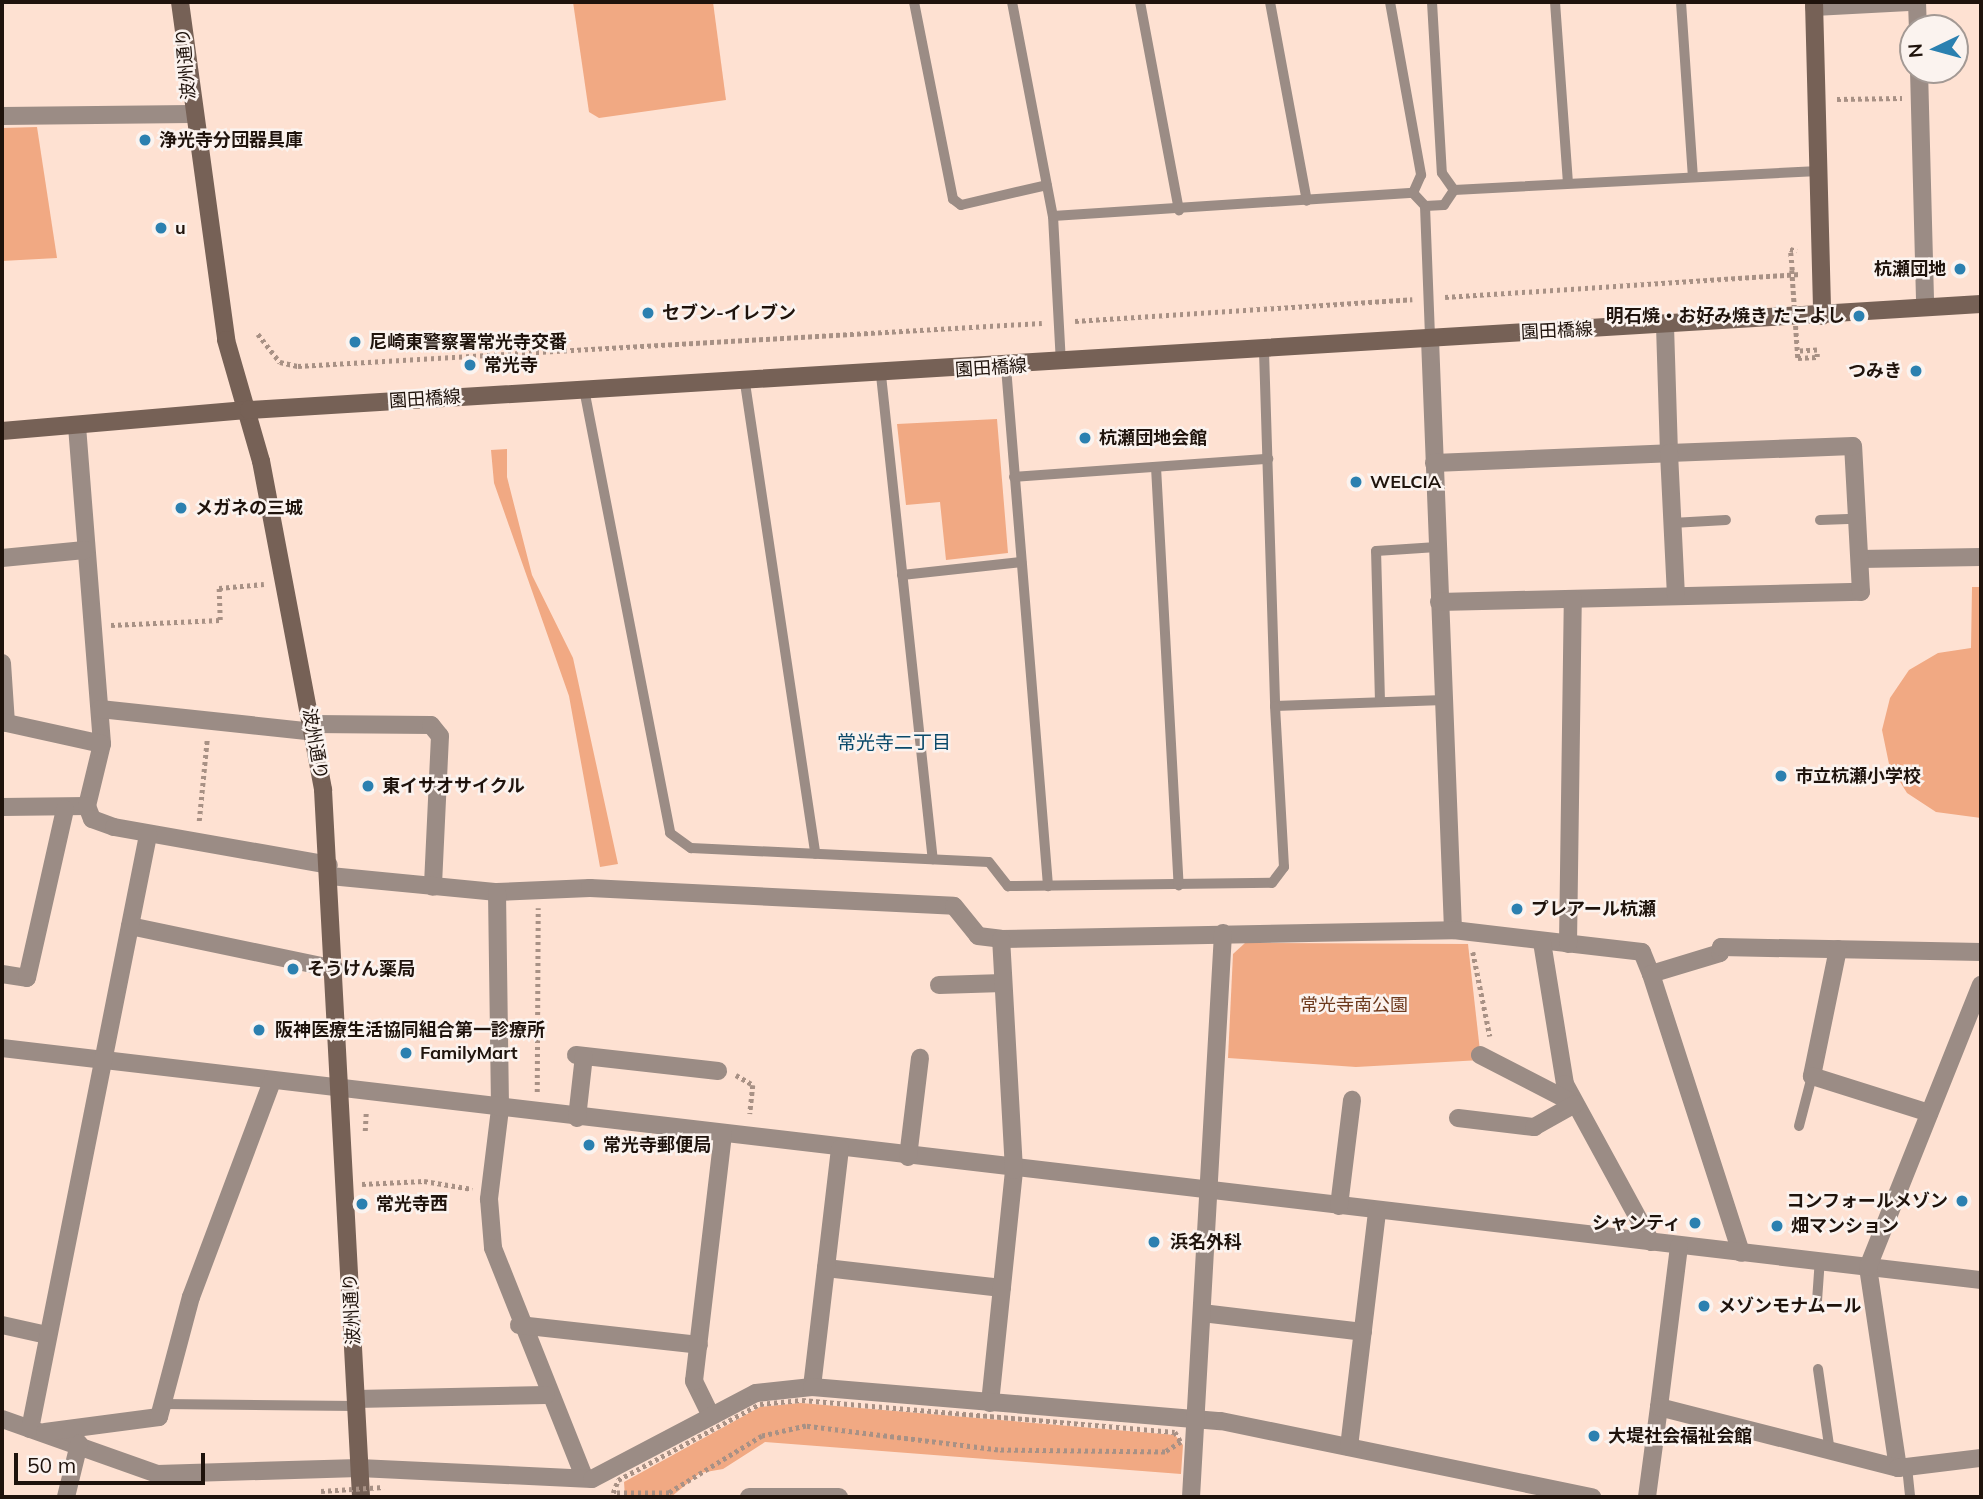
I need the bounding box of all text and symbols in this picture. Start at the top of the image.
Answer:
north arrow [1899,14,1969,84]
street label: 波州通り [172,27,200,101]
text: N [1902,42,1928,59]
place label: 浄光寺分団器具庫 [159,129,303,151]
marker: 浄光寺分団器具庫 [137,132,153,148]
place label: u [175,217,186,239]
marker: u [153,220,169,236]
place label: 杭瀬団地 [1874,258,1946,280]
marker: 杭瀬団地 [1952,261,1968,277]
place label: セブン-イレブン [662,302,796,324]
marker: セブン-イレブン [640,305,656,321]
place label: 明石焼・お好み焼き たこよし [1606,305,1845,327]
marker: 明石焼・お好み焼き たこよし [1851,308,1867,324]
street label: 園田橋線 [1520,318,1594,344]
place label: 尼崎東警察署常光寺交番 [369,331,567,353]
marker: 尼崎東警察署常光寺交番 [347,334,363,350]
place label: 常光寺 [484,354,538,376]
street label: 園田橋線 [954,355,1028,381]
marker: 常光寺 [462,357,478,373]
place label: つみき [1848,360,1902,382]
marker: つみき [1908,363,1924,379]
street label: 園田橋線 [388,386,462,412]
place label: 杭瀬団地会館 [1099,427,1207,449]
marker: 杭瀬団地会館 [1077,430,1093,446]
place label: WELCIA [1370,471,1441,493]
marker: WELCIA [1348,474,1364,490]
place label: メガネの三城 [195,497,303,519]
marker: メガネの三城 [173,500,189,516]
street label: 波州通り [298,707,332,781]
district label: 常光寺二丁目 [837,732,951,754]
place label: 市立杭瀬小学校 [1795,765,1921,787]
marker: 市立杭瀬小学校 [1773,768,1789,784]
place label: 東イサオサイクル [382,775,526,797]
marker: 東イサオサイクル [360,778,376,794]
place label: プレアール杭瀬 [1531,898,1656,920]
marker: プレアール杭瀬 [1509,901,1525,917]
place label: そうけん薬局 [307,958,415,980]
marker: そうけん薬局 [285,961,301,977]
park label: 常光寺南公園 [1300,994,1408,1016]
place label: 阪神医療生活協同組合第一診療所 [275,1019,545,1041]
marker: 阪神医療生活協同組合第一診療所 [249,1020,269,1040]
place label: FamilyMart [420,1042,518,1064]
marker: FamilyMart [398,1045,414,1061]
place label: 常光寺郵便局 [603,1134,711,1156]
marker: 常光寺郵便局 [581,1137,597,1153]
place label: コンフォールメゾン [1786,1190,1948,1212]
place label: 常光寺西 [376,1193,448,1215]
marker: コンフォールメゾン [1954,1193,1970,1209]
marker: 常光寺西 [354,1196,370,1212]
place label: シャンティ [1591,1212,1681,1234]
marker: シャンティ [1687,1215,1703,1231]
place label: 畑マンション [1791,1215,1899,1237]
marker: 畑マンション [1769,1218,1785,1234]
place label: 浜名外科 [1170,1231,1242,1253]
marker: 浜名外科 [1144,1232,1164,1252]
street label: 波州通り [339,1272,365,1346]
place label: メゾンモナムール [1718,1295,1862,1317]
marker: メゾンモナムール [1696,1298,1712,1314]
place label: 大堤社会福祉会館 [1608,1425,1752,1447]
marker: 大堤社会福祉会館 [1586,1428,1602,1444]
scale bar [18,1440,208,1484]
text: 50 m [27,1452,76,1478]

